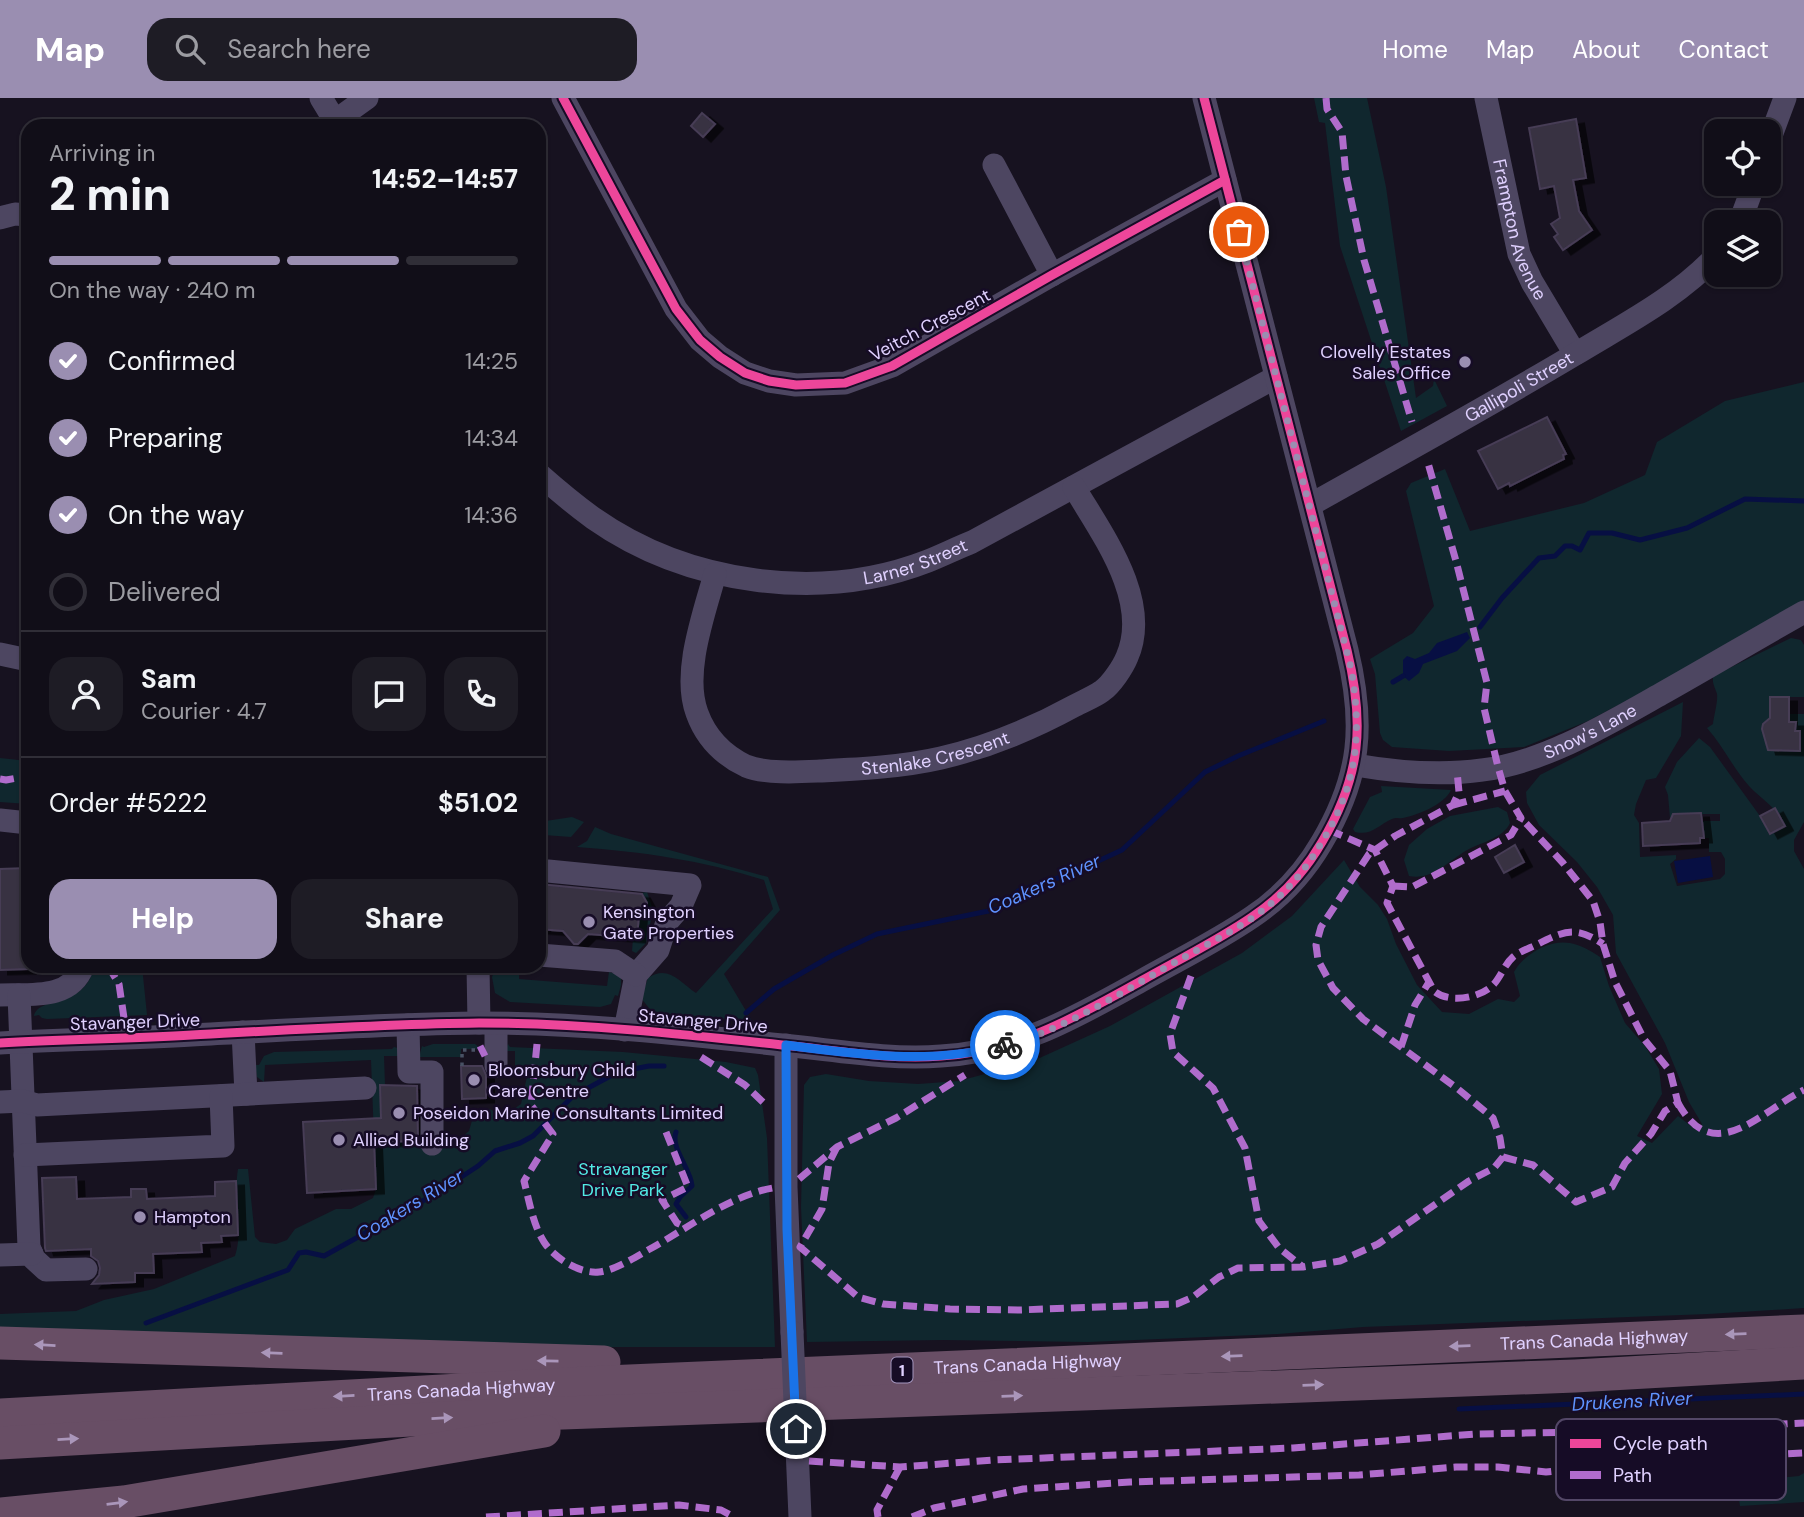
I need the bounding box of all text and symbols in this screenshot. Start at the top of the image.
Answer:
search box [147,18,637,81]
text: Map [35,28,105,71]
icon: search [171,30,209,68]
text: Search here [227,32,371,66]
text: Home [1382,34,1448,65]
text: Map [1486,34,1534,65]
text: About [1572,34,1641,65]
text: Contact [1679,34,1769,65]
map controls [1704,119,1781,287]
button: locate [1704,119,1781,196]
text: Arriving in [49,138,155,168]
street label: Frampton Avenue [1487,157,1552,305]
text: 14:52–14:57 [372,162,518,196]
text: 2 min [49,164,171,224]
pin [1209,202,1269,262]
button: layers [1704,210,1781,287]
icon: bag [1220,213,1258,251]
text: On the way · 240 m [49,275,256,305]
street label: Veitch Crescent [865,283,995,367]
place label: Clovelly Estates Sales Office [1320,340,1451,385]
icon: check [49,342,87,380]
text: Confirmed [108,344,235,378]
text: 14:25 [465,346,518,376]
street label: Gallipoli Street [1460,346,1578,428]
marker: Clovelly Estates Sales Office [1457,354,1473,370]
icon: check [49,419,87,457]
text: Preparing [108,421,223,455]
text: 14:34 [465,423,518,453]
icon: check [49,496,87,534]
text: On the way [108,498,244,532]
text: 14:36 [464,500,518,530]
street label: Larner Street [861,533,971,590]
text: Delivered [108,575,221,609]
button: person [49,657,123,731]
button: chat [352,657,426,731]
button: phone [444,657,518,731]
text: Sam [141,662,196,696]
text: Courier · 4.7 [141,696,267,726]
street label: Snow's Lane [1540,698,1641,765]
street label: Stenlake Crescent [860,726,1013,781]
text: Order #5222 [49,786,207,820]
text: $51.02 [438,786,518,820]
water label: Coakers River [984,848,1105,920]
button: Help [49,879,277,959]
button: Share [291,879,518,959]
place label: Kensington Gate Properties [603,900,734,945]
marker: Kensington Gate Properties [581,914,597,930]
street label: Stavanger Drive [637,1003,769,1039]
street label: Stavanger Drive [70,1008,200,1036]
courier [970,1010,1040,1080]
icon: bike [986,1026,1024,1064]
place label: Bloomsbury Child Care Centre [488,1058,635,1103]
marker: Bloomsbury Child Care Centre [466,1072,482,1088]
place label: Poseidon Marine Consultants Limited [413,1101,723,1125]
marker: Poseidon Marine Consultants Limited [391,1105,407,1121]
place label: Allied Building [353,1128,469,1152]
marker: Allied Building [331,1132,347,1148]
park label: Stravanger Drive Park [578,1157,668,1202]
water label: Coakers River [352,1163,469,1247]
place label: Hampton [154,1205,231,1229]
marker: Hampton [132,1209,148,1225]
street label: Trans Canada Highway [1500,1324,1689,1356]
one-way arrow [1725,1329,1747,1340]
one-way arrow [33,1339,55,1350]
one-way arrow [1448,1340,1470,1351]
one-way arrow [261,1347,283,1358]
street label: Trans Canada Highway [933,1348,1122,1380]
one-way arrow [1221,1350,1243,1361]
one-way arrow [537,1355,559,1367]
road number: 1 [892,1358,912,1382]
street label: Trans Canada Highway [367,1373,556,1407]
one-way arrow [1302,1380,1324,1391]
water label: Drukens River [1571,1385,1694,1417]
one-way arrow [1001,1390,1023,1401]
one-way arrow [333,1391,355,1402]
pin [766,1399,826,1459]
icon: home [777,1410,815,1448]
one-way arrow [431,1412,453,1423]
legend [1556,1419,1786,1500]
text: Cycle path [1613,1431,1708,1456]
one-way arrow [57,1434,79,1445]
text: Path [1613,1463,1652,1488]
one-way arrow [106,1497,128,1508]

